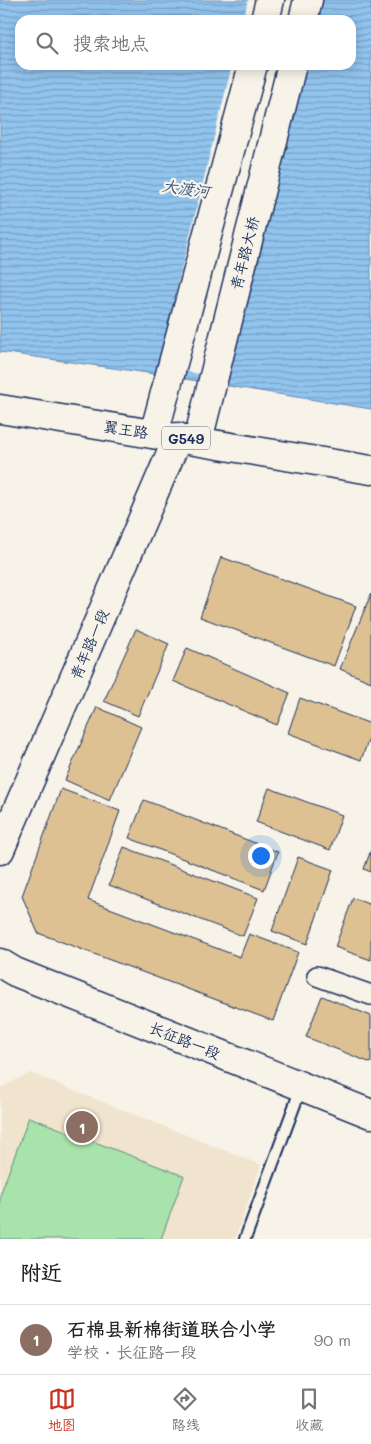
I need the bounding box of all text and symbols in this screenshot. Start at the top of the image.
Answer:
search box [15,15,356,70]
icon: search [33,29,61,57]
text: 搜索地点 [73,30,149,55]
water label: 大渡河 [161,174,214,202]
street label: 青年路大桥 [225,214,263,292]
street label: 翼王路 [102,416,150,442]
road number: G549 [162,426,210,449]
street label: 青年路一段 [65,606,113,682]
your location [248,843,274,869]
street label: 长征路一段 [146,1017,224,1063]
pin: 1 [66,1108,98,1146]
text: 附近 [20,1258,62,1285]
text: 石棉县新棉街道联合小学 [67,1316,276,1341]
text: 1 [32,1329,40,1350]
text: 90 m [314,1329,351,1350]
text: 学校 · 长征路一段 [67,1341,196,1362]
tab: 地图 [48,1385,76,1434]
tab: 路线 [171,1385,199,1434]
tab: 收藏 [295,1385,323,1434]

